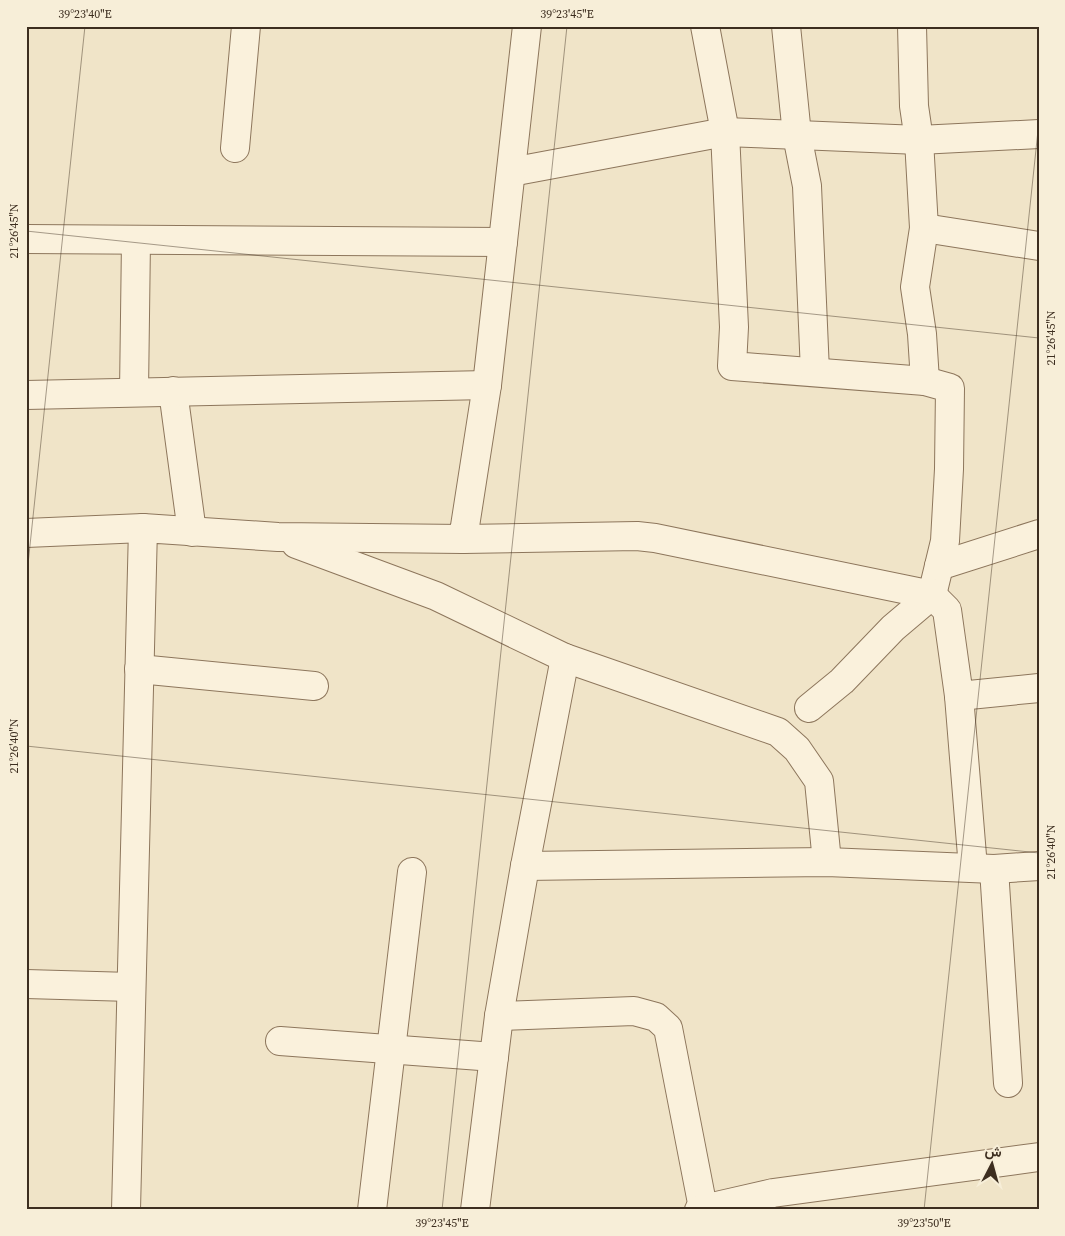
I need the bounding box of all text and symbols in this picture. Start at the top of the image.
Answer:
text: 39°23'40"E [58,6,112,22]
text: 39°23'45"E [540,6,594,22]
text: 21°26'45"N [6,203,22,259]
text: 21°26'45"N [1043,310,1059,366]
text: 21°26'40"N [6,718,22,774]
text: 21°26'40"N [1043,824,1059,880]
north arrow [968,1138,1018,1188]
text: ش [984,1140,1003,1162]
text: 39°23'45"E [415,1215,469,1231]
text: 39°23'50"E [897,1215,951,1231]

